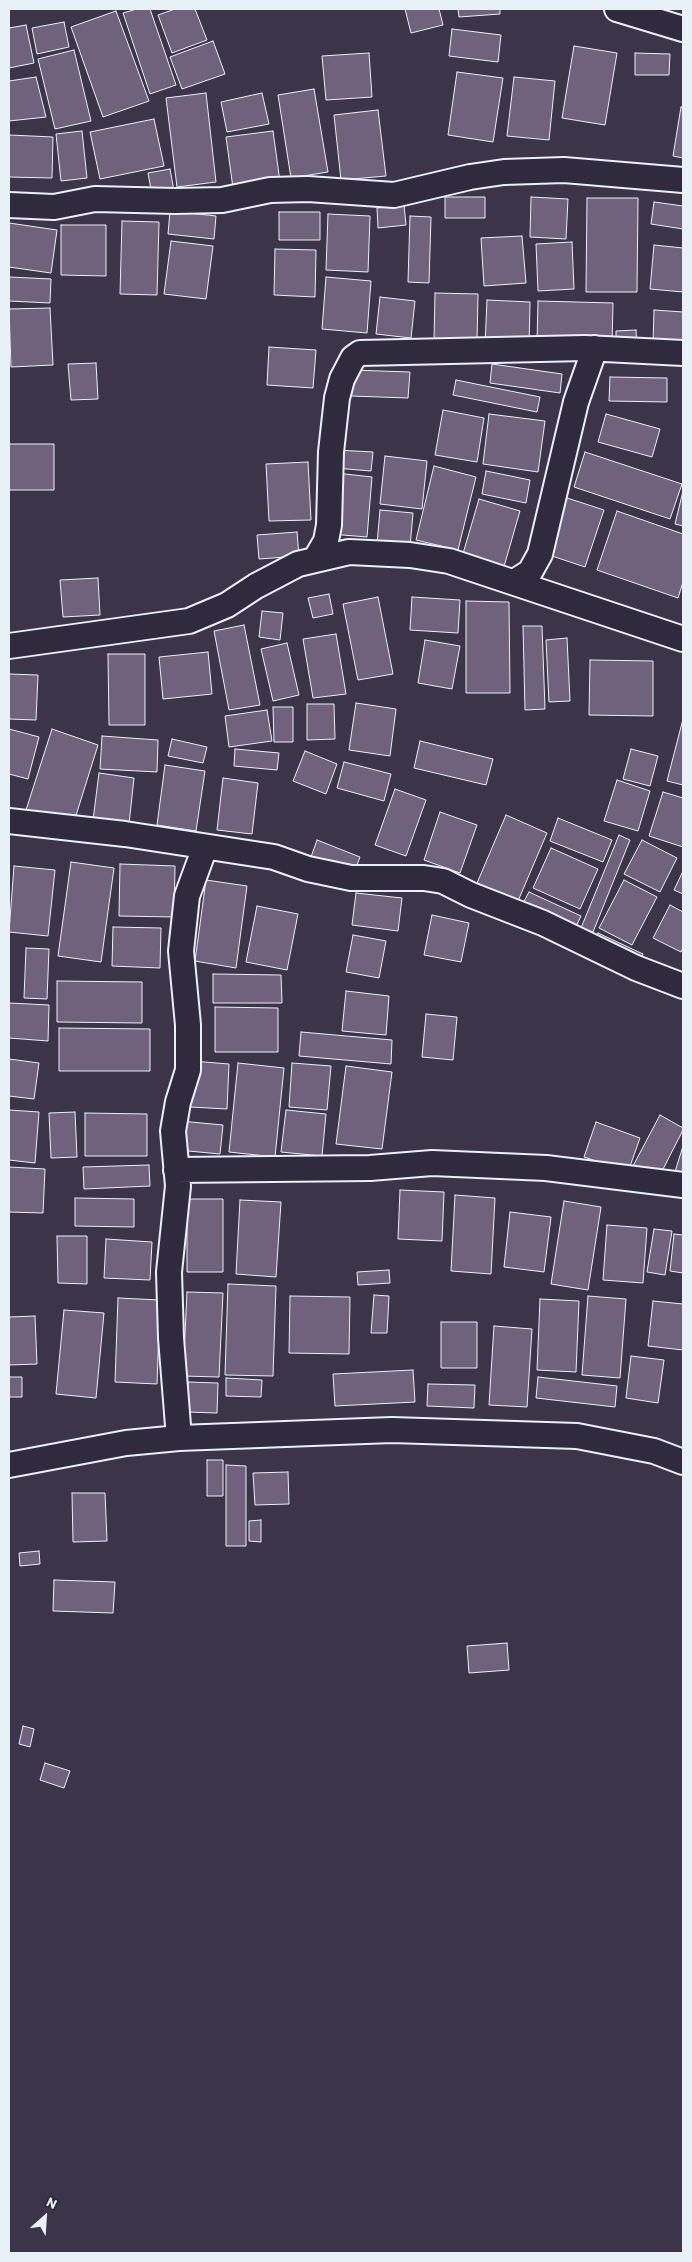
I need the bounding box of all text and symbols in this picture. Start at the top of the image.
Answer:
north arrow [20,2192,70,2242]
text: N [44,2193,60,2213]

